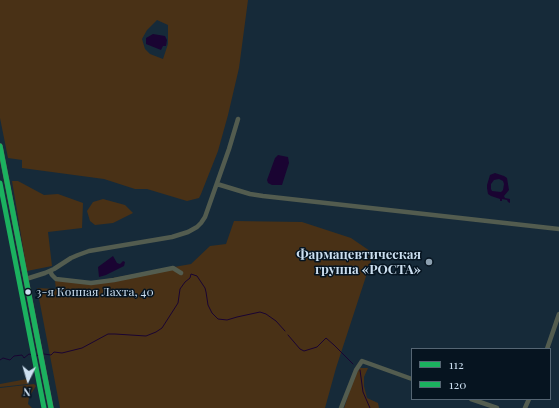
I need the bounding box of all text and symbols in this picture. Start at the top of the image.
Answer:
place label: Фармацевтическая группа «РОСТА» [297,247,421,278]
marker: Фармацевтическая группа «РОСТА» [424,257,434,267]
place label: 3-я Конная Лахта, 40 [36,285,154,299]
marker: 3-я Конная Лахта, 40 [23,287,33,297]
legend [411,348,551,400]
text: 112 [449,356,464,372]
north arrow [8,360,48,400]
text: 120 [449,376,466,392]
text: N [22,385,32,400]

